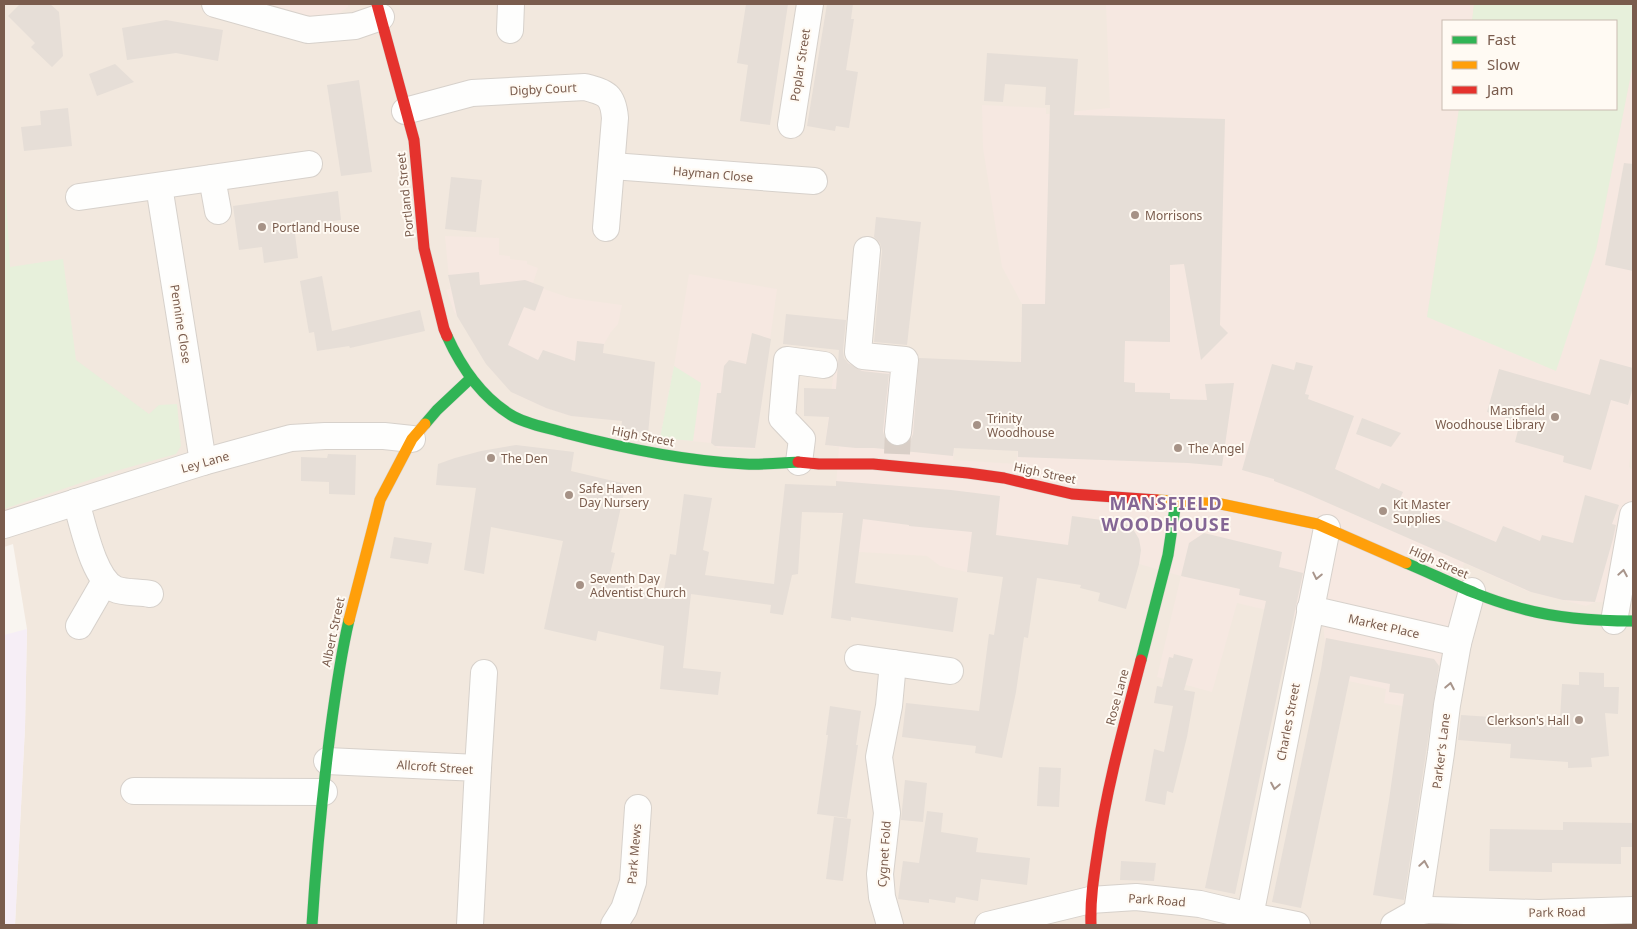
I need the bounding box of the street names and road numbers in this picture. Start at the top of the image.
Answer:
street label: Poplar Street [786,27,814,103]
street label: Digby Court [509,79,578,99]
street label: Portland Street [392,151,418,238]
street label: Hayman Close [672,162,754,186]
street label: Pennine Close [166,283,196,365]
street label: High Street [610,422,676,451]
street label: Ley Lane [179,447,231,477]
street label: High Street [1012,458,1078,488]
street label: High Street [1407,541,1472,583]
street label: Albert Street [317,595,349,668]
street label: Market Place [1347,610,1422,643]
street label: Rose Lane [1101,667,1133,727]
street label: Charles Street [1272,681,1304,762]
street label: Parker's Lane [1428,712,1454,790]
street label: Allcroft Street [396,756,475,778]
street label: Cygnet Fold [873,820,895,888]
street label: Park Mews [623,823,645,885]
street label: Park Road [1128,890,1186,910]
street label: Park Road [1528,903,1586,921]

